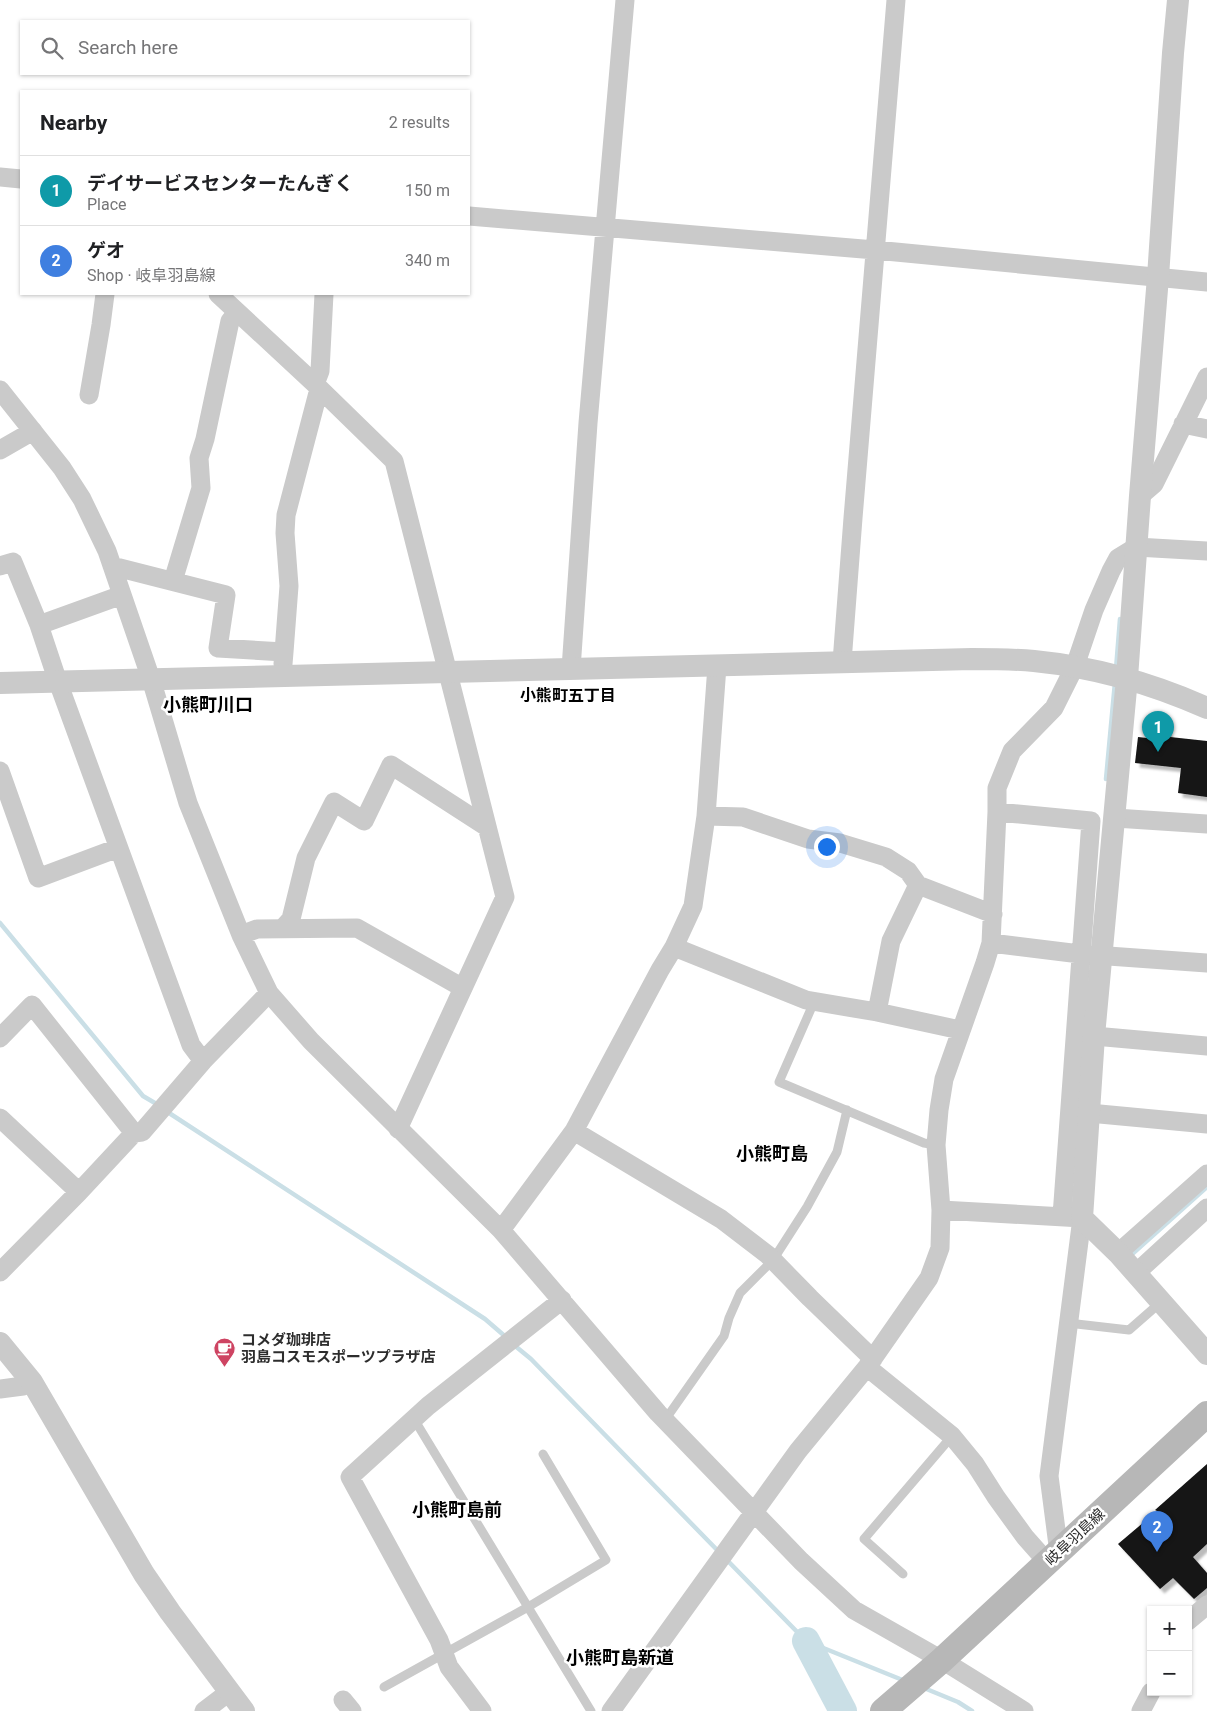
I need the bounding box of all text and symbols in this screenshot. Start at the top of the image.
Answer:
search box [20,20,470,75]
icon: search [38,34,66,62]
text: Search here [78,36,178,59]
text: Nearby [40,111,107,135]
text: 2 results [389,113,450,132]
text: デイサービスセンターたんぎく [87,172,353,195]
text: 1 [51,181,61,200]
text: 150 m [405,181,450,200]
text: Place [87,195,127,214]
text: ゲオ [87,239,125,262]
text: 2 [51,251,61,270]
text: 340 m [405,251,450,270]
text: Shop · 岐阜羽島線 [87,266,216,285]
district label: 小熊町五丁目 [520,686,616,705]
district label: 小熊町川口 [163,694,253,715]
pin: 1 [1142,711,1174,752]
your location [814,834,840,860]
district label: 小熊町島 [736,1143,808,1164]
place label: コメダ珈琲店 羽島コスモスポーツプラザ店 [241,1331,436,1366]
cafe icon: コメダ珈琲店 羽島コスモスポーツプラザ店 [213,1337,237,1368]
district label: 小熊町島前 [412,1499,502,1520]
street label: 岐阜羽島線 [1041,1505,1109,1569]
pin: 2 [1141,1511,1173,1552]
map controls [1147,1606,1192,1696]
button: + [1147,1606,1192,1651]
district label: 小熊町島新道 [566,1647,674,1668]
button: − [1147,1651,1192,1696]

